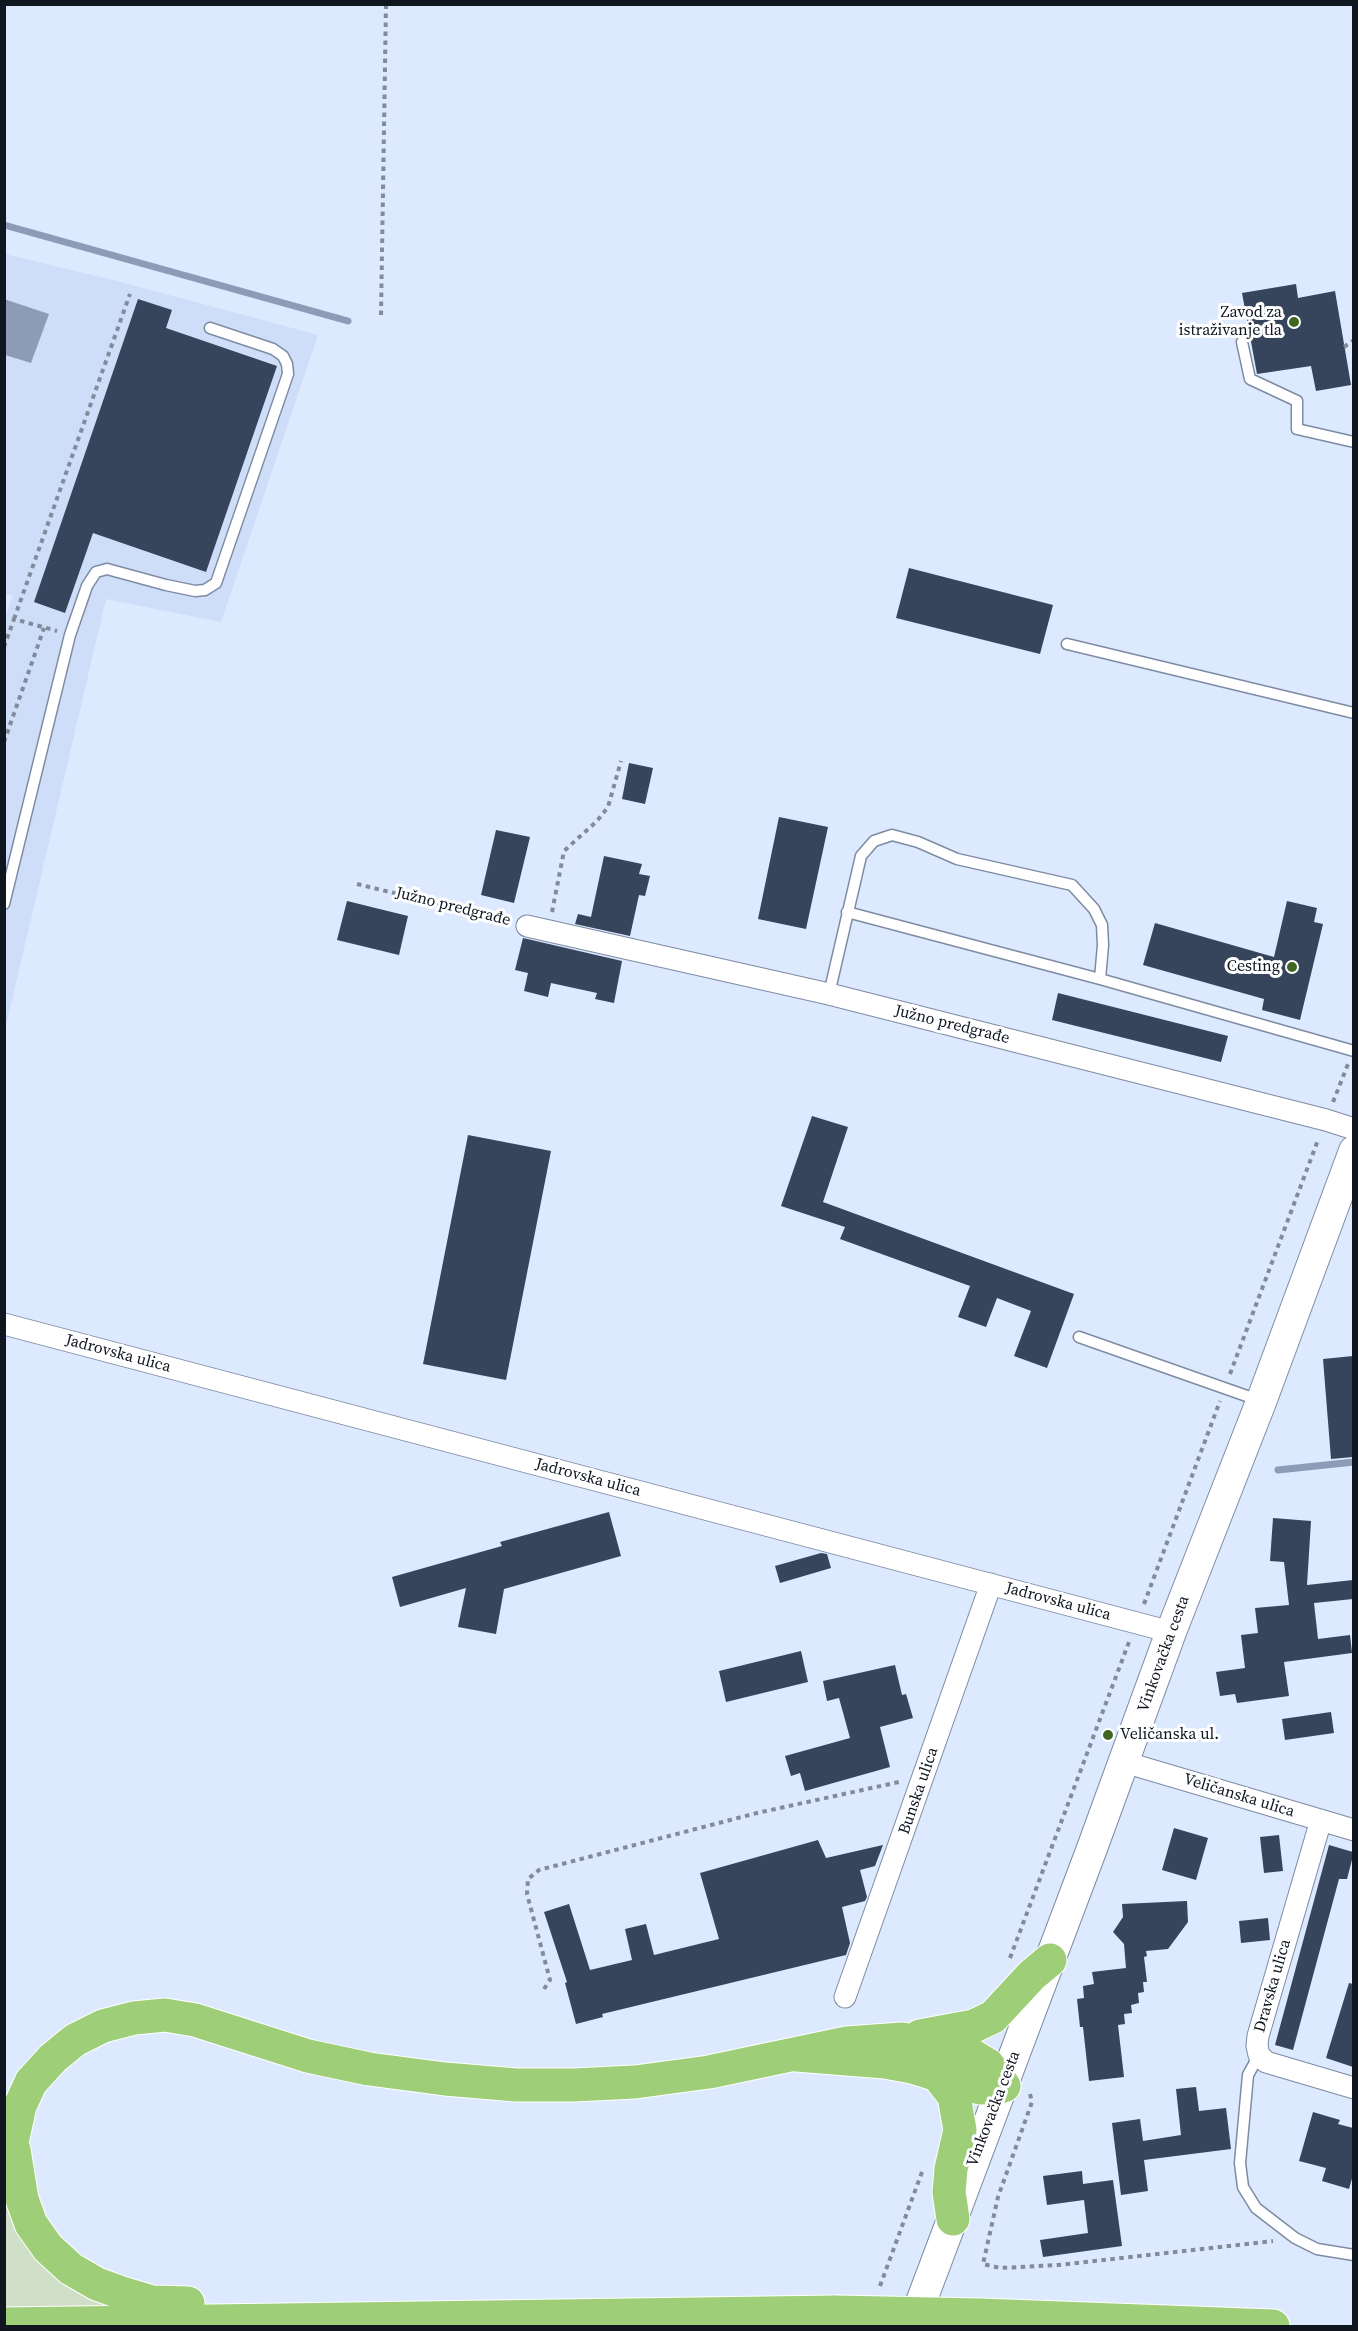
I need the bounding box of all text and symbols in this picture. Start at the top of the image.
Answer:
place label: Zavod za istraživanje tla [1179,303,1282,341]
marker: Zavod za istraživanje tla [1287,315,1301,329]
street label: Južno predgrađe [394,883,512,931]
place label: Cesting [1227,957,1280,977]
marker: Cesting [1285,960,1299,974]
street label: Južno predgrađe [893,1001,1011,1049]
street label: Jadrovska ulica [63,1331,173,1377]
street label: Jadrovska ulica [533,1455,643,1501]
street label: Jadrovska ulica [1003,1579,1113,1625]
street label: Vinkovačka cesta [1134,1593,1194,1715]
place label: Veličanska ul. [1120,1725,1219,1745]
marker: Veličanska ul. [1101,1728,1115,1742]
street label: Bunska ulica [895,1745,943,1837]
street label: Veličanska ulica [1181,1770,1297,1822]
street label: Dravska ulica [1251,1937,1295,2035]
street label: Vinkovačka cesta [963,2048,1025,2170]

